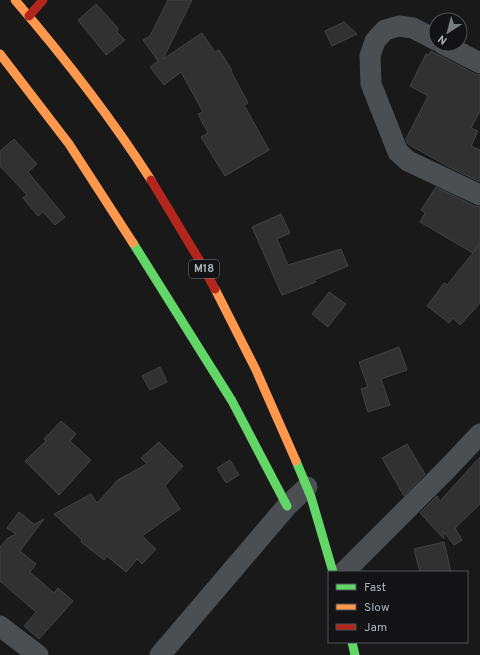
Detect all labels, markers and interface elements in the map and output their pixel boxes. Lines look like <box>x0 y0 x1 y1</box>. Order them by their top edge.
north arrow <box>428 12 468 52</box>
text: N <box>435 31 450 47</box>
road number: M18 <box>189 260 219 278</box>
legend <box>328 571 468 643</box>
text: Fast <box>364 580 386 596</box>
text: Slow <box>364 600 390 616</box>
text: Jam <box>364 620 387 636</box>

